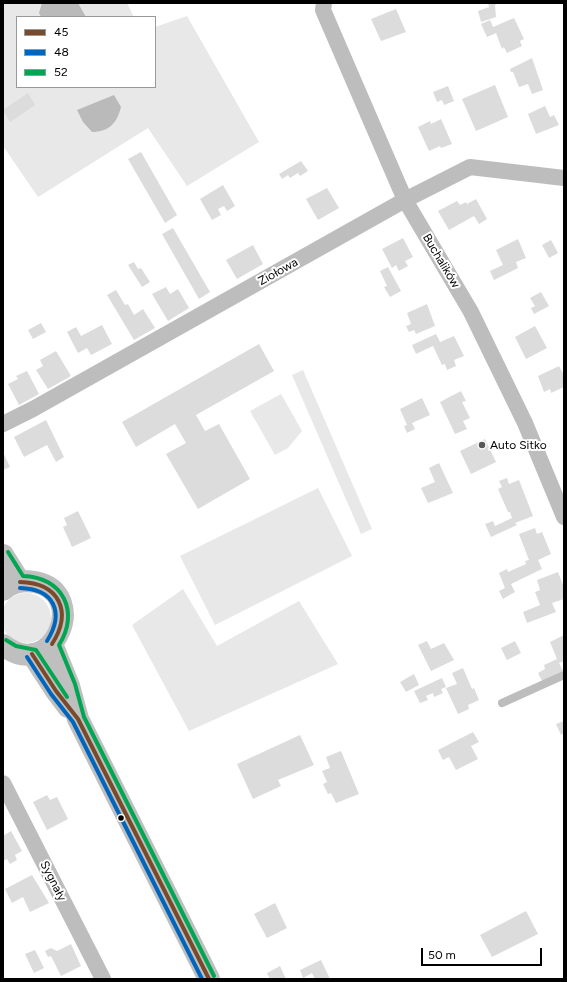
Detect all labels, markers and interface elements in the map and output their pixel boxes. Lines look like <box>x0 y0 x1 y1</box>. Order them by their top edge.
legend <box>16 16 156 88</box>
text: 45 <box>54 25 68 39</box>
text: 48 <box>54 45 69 59</box>
text: 52 <box>54 65 68 79</box>
street label: Buchalików <box>419 231 463 291</box>
street label: Ziołowa <box>256 255 300 289</box>
place label: Auto Sitko <box>490 438 547 452</box>
marker: Auto Sitko <box>477 440 487 450</box>
unlabelled marker <box>116 813 126 823</box>
street label: Sygnały <box>37 859 69 903</box>
scale bar <box>423 940 544 966</box>
text: 50 m <box>428 948 456 962</box>

